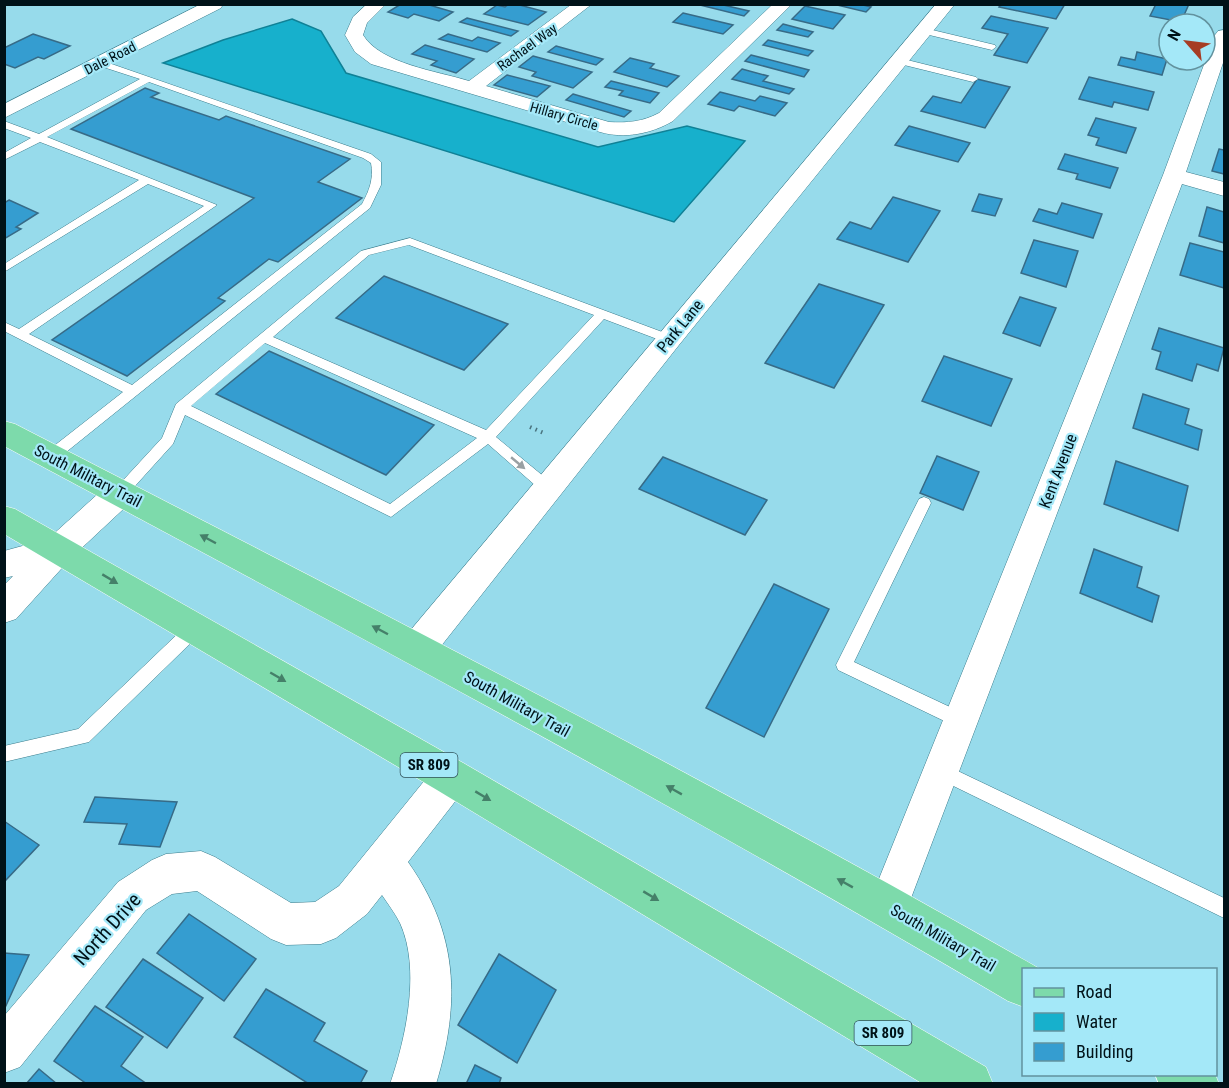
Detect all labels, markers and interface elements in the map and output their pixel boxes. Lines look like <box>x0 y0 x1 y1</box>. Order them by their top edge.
north arrow <box>1157 12 1217 72</box>
street label: Rachael Way <box>494 20 560 74</box>
text: N <box>1164 26 1185 44</box>
street label: Dale Road <box>82 38 138 78</box>
street label: Hillary Circle <box>528 99 600 133</box>
street label: Park Lane <box>653 296 707 356</box>
street label: Kent Avenue <box>1035 431 1081 511</box>
street label: South Military Trail <box>31 441 145 511</box>
one-way arrow <box>510 456 525 469</box>
one-way arrow <box>199 534 216 544</box>
one-way arrow <box>102 574 119 584</box>
one-way arrow <box>372 625 389 635</box>
street label: South Military Trail <box>461 667 573 741</box>
one-way arrow <box>270 672 286 683</box>
road number: SR 809 <box>400 753 458 777</box>
one-way arrow <box>666 784 682 795</box>
one-way arrow <box>475 791 491 802</box>
one-way arrow <box>836 878 853 888</box>
street label: North Drive <box>68 888 146 970</box>
one-way arrow <box>643 890 659 901</box>
street label: South Military Trail <box>887 900 999 976</box>
legend <box>1022 968 1217 1076</box>
text: Road <box>1076 981 1112 1002</box>
text: Water <box>1076 1011 1118 1032</box>
road number: SR 809 <box>854 1021 912 1045</box>
text: Building <box>1076 1041 1133 1062</box>

